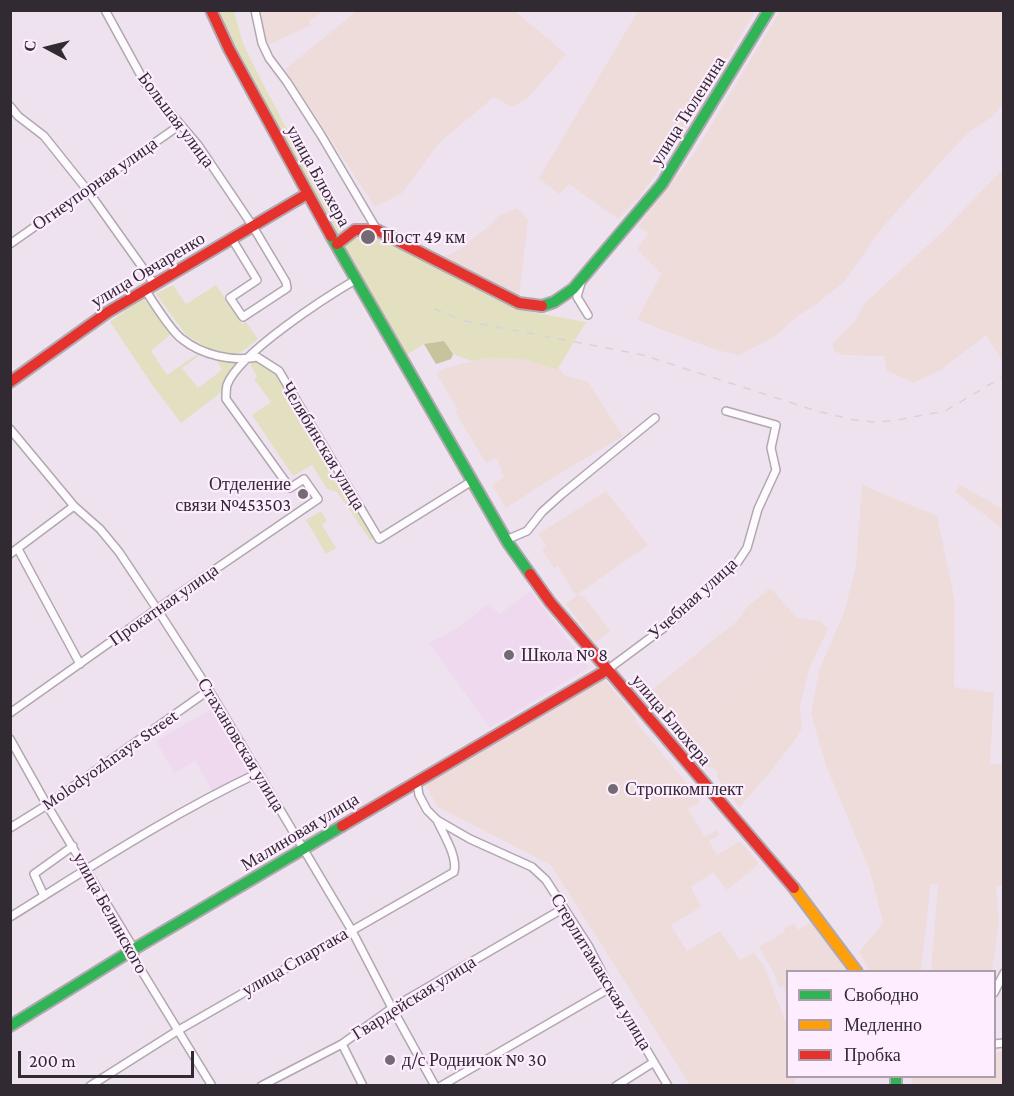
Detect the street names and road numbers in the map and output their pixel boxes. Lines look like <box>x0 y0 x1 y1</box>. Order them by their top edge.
street label: улица Тюленина <box>646 52 730 170</box>
street label: Большая улица <box>133 68 219 172</box>
street label: улица Блюхера <box>281 121 355 231</box>
street label: Огнеупорная улица <box>28 133 162 235</box>
street label: улица Овчаренко <box>87 227 209 313</box>
street label: Челябинская улица <box>276 378 370 514</box>
street label: Учебная улица <box>644 553 742 645</box>
street label: Прокатная улица <box>105 559 223 651</box>
street label: улица Блюхера <box>626 670 716 770</box>
street label: Стахановская улица <box>193 674 289 816</box>
street label: Molodyozhnaya Street <box>38 705 182 815</box>
street label: Малиновая улица <box>237 788 363 876</box>
street label: улица Белинского <box>68 849 152 977</box>
street label: Стерлитамакская улица <box>546 890 656 1054</box>
street label: улица Спартака <box>238 923 352 1001</box>
street label: Гвардейская улица <box>348 951 480 1045</box>

